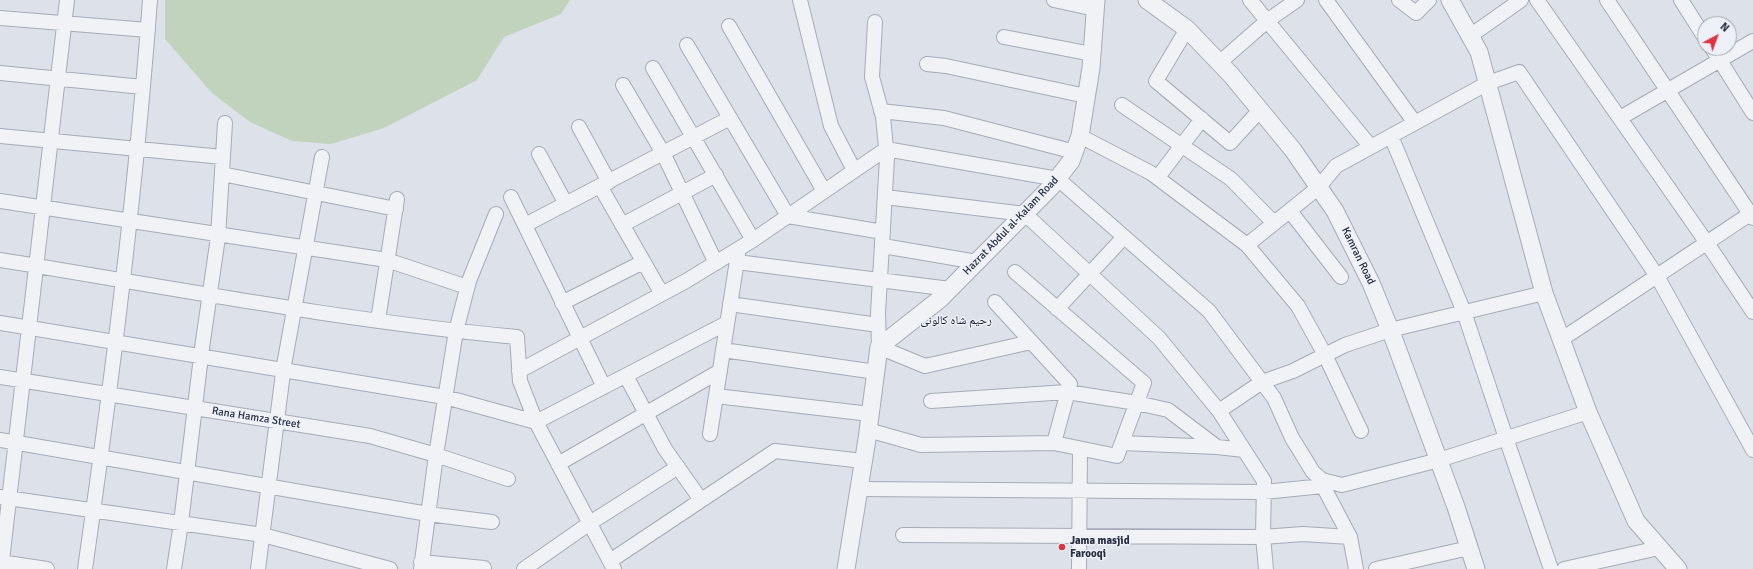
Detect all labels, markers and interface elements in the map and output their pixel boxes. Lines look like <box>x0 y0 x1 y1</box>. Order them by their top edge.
north arrow <box>1697 16 1737 56</box>
text: N <box>1717 20 1732 35</box>
street label: Hazrat Abdul al-Kalam Road <box>960 174 1062 278</box>
street label: Kamran Road <box>1338 225 1378 287</box>
district label: رحیم شاہ کالونی <box>920 314 992 328</box>
street label: Rana Hamza Street <box>211 404 301 432</box>
place label: Jama masjid Farooqi <box>1070 534 1130 560</box>
marker: Jama masjid Farooqi <box>1057 542 1067 552</box>

